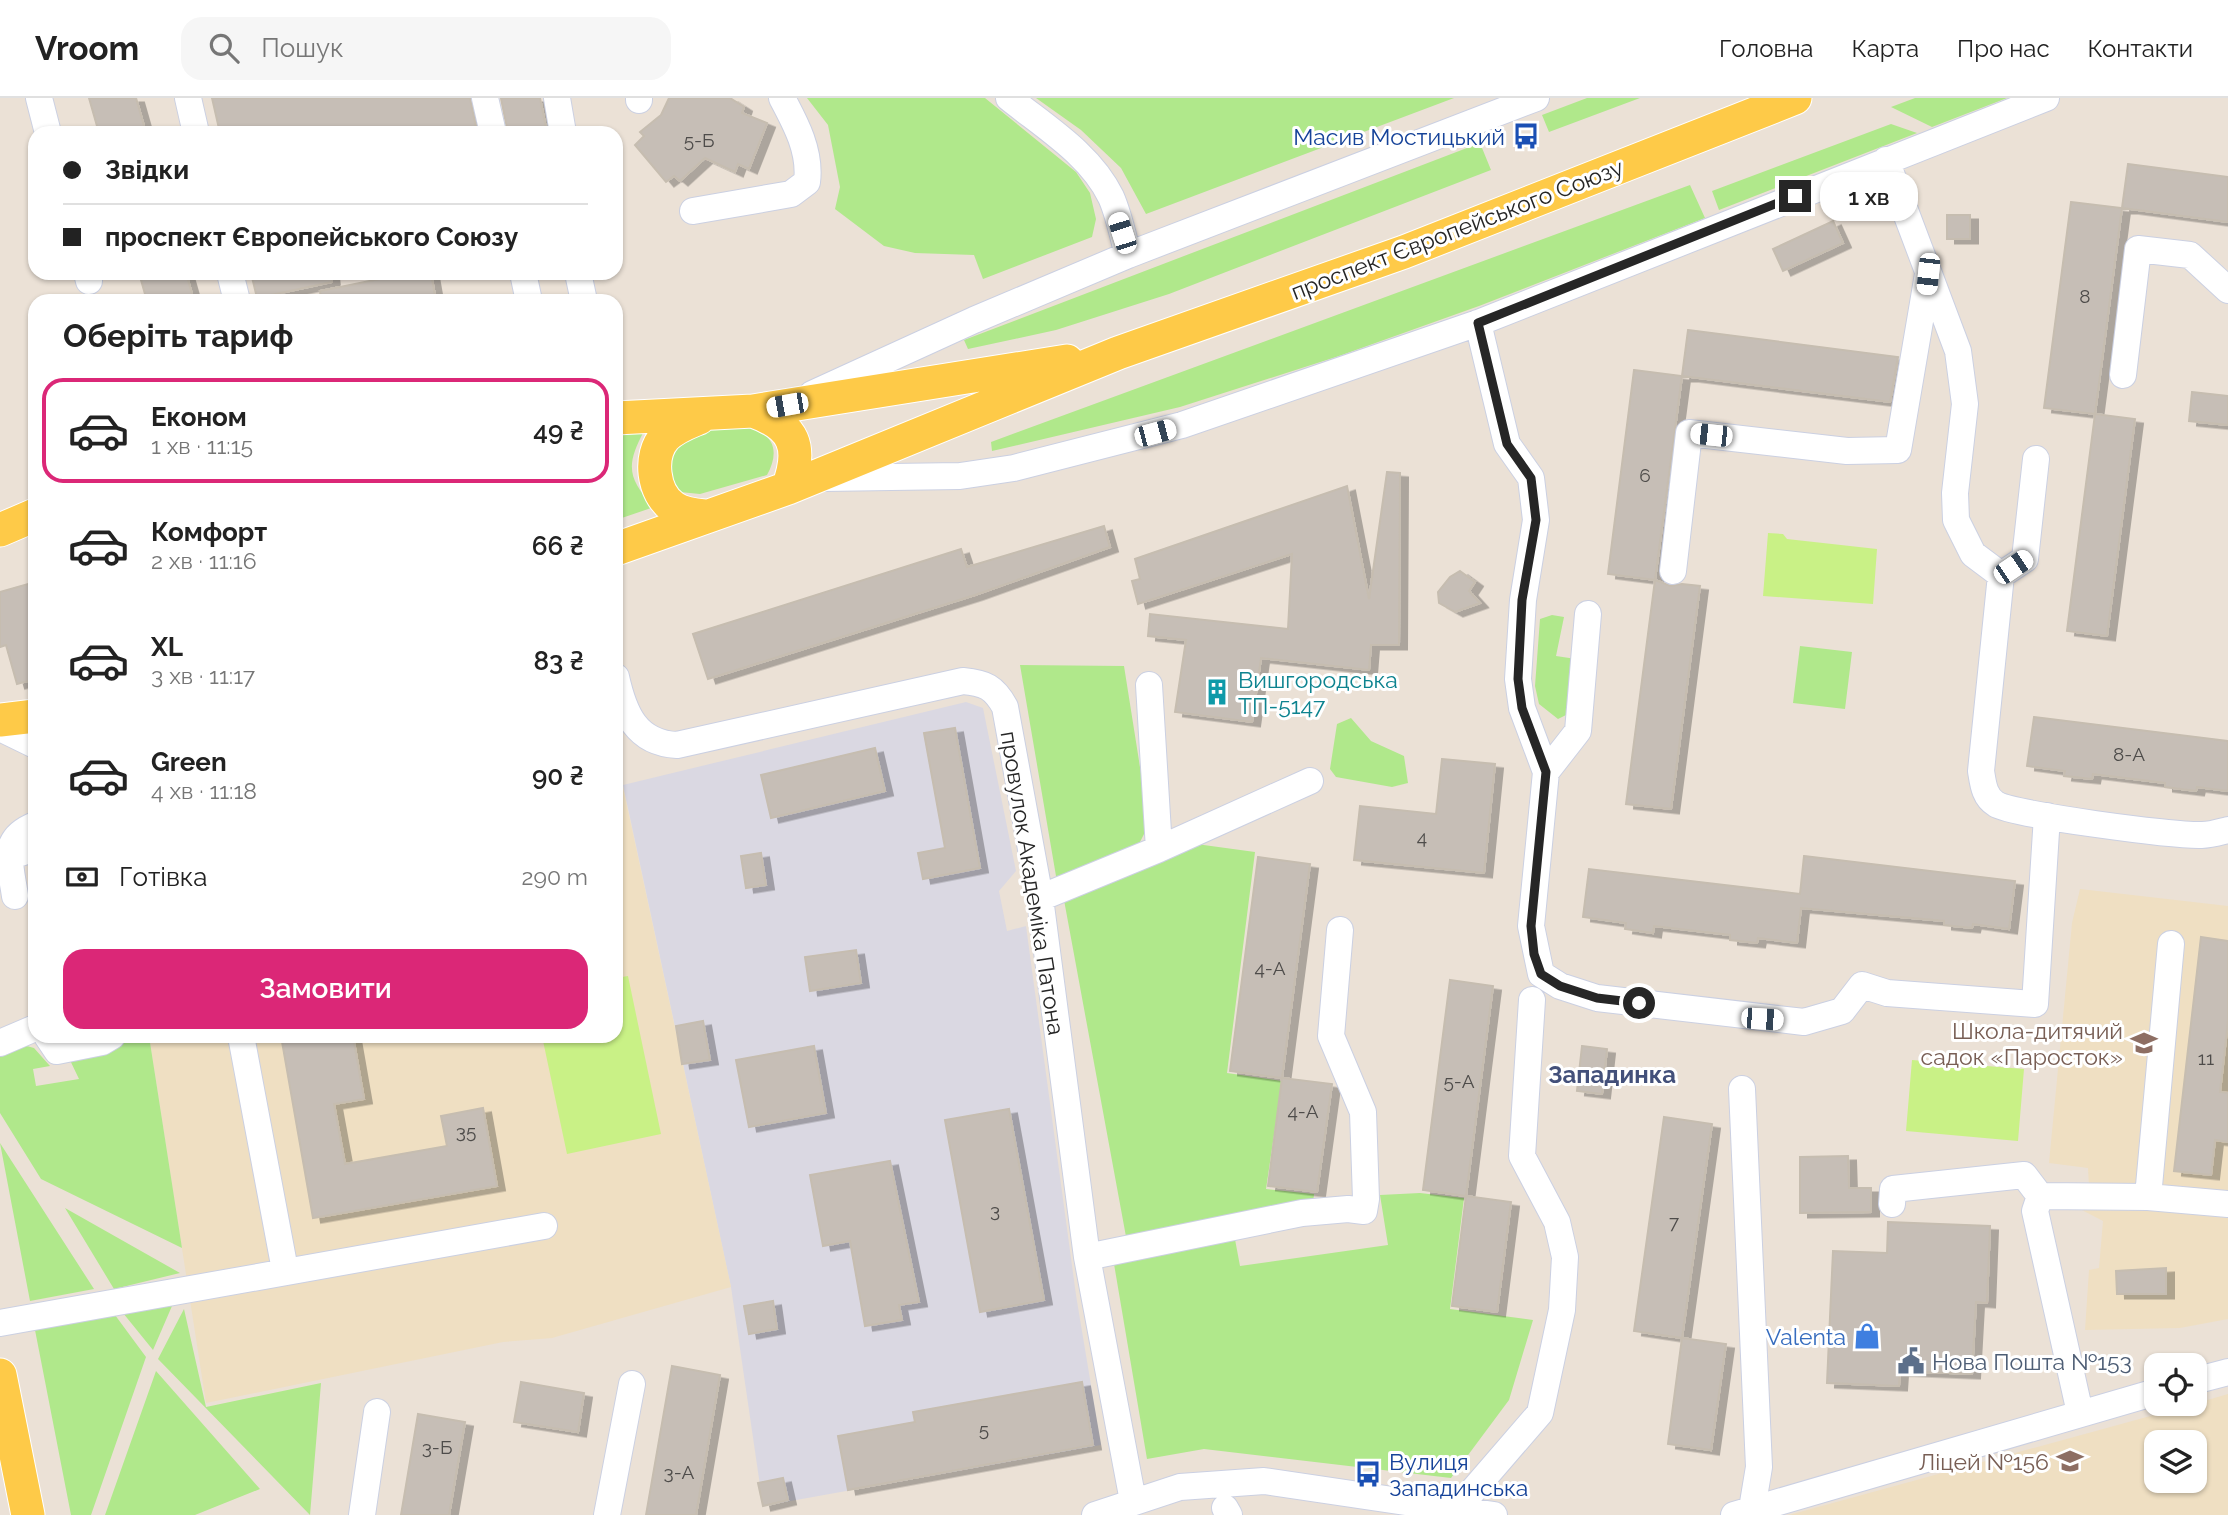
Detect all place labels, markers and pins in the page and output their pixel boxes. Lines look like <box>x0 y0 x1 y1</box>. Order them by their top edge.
bus stop icon: Масив Мостицький <box>1511 121 1541 151</box>
place label: Масив Мостицький <box>1293 123 1505 150</box>
place label: Вишгородська ТП-5147 <box>1238 666 1398 719</box>
building icon: Вишгородська ТП-5147 <box>1202 677 1232 707</box>
place label: Школа-дитячий садок «Паросток» <box>1921 1017 2123 1070</box>
school or university icon: Школа-дитячий садок «Паросток» <box>2129 1028 2159 1058</box>
shop icon: Valenta <box>1852 1321 1882 1351</box>
place label: Valenta <box>1766 1323 1846 1350</box>
public building icon: Нова Пошта №153 <box>1896 1346 1926 1376</box>
place label: Нова Пошта №153 <box>1932 1348 2132 1375</box>
school or university icon: Ліцей №156 <box>2055 1446 2085 1476</box>
place label: Вулиця Западинська <box>1389 1448 1528 1501</box>
place label: Ліцей №156 <box>1918 1448 2049 1475</box>
bus stop icon: Вулиця Западинська <box>1353 1459 1383 1489</box>

